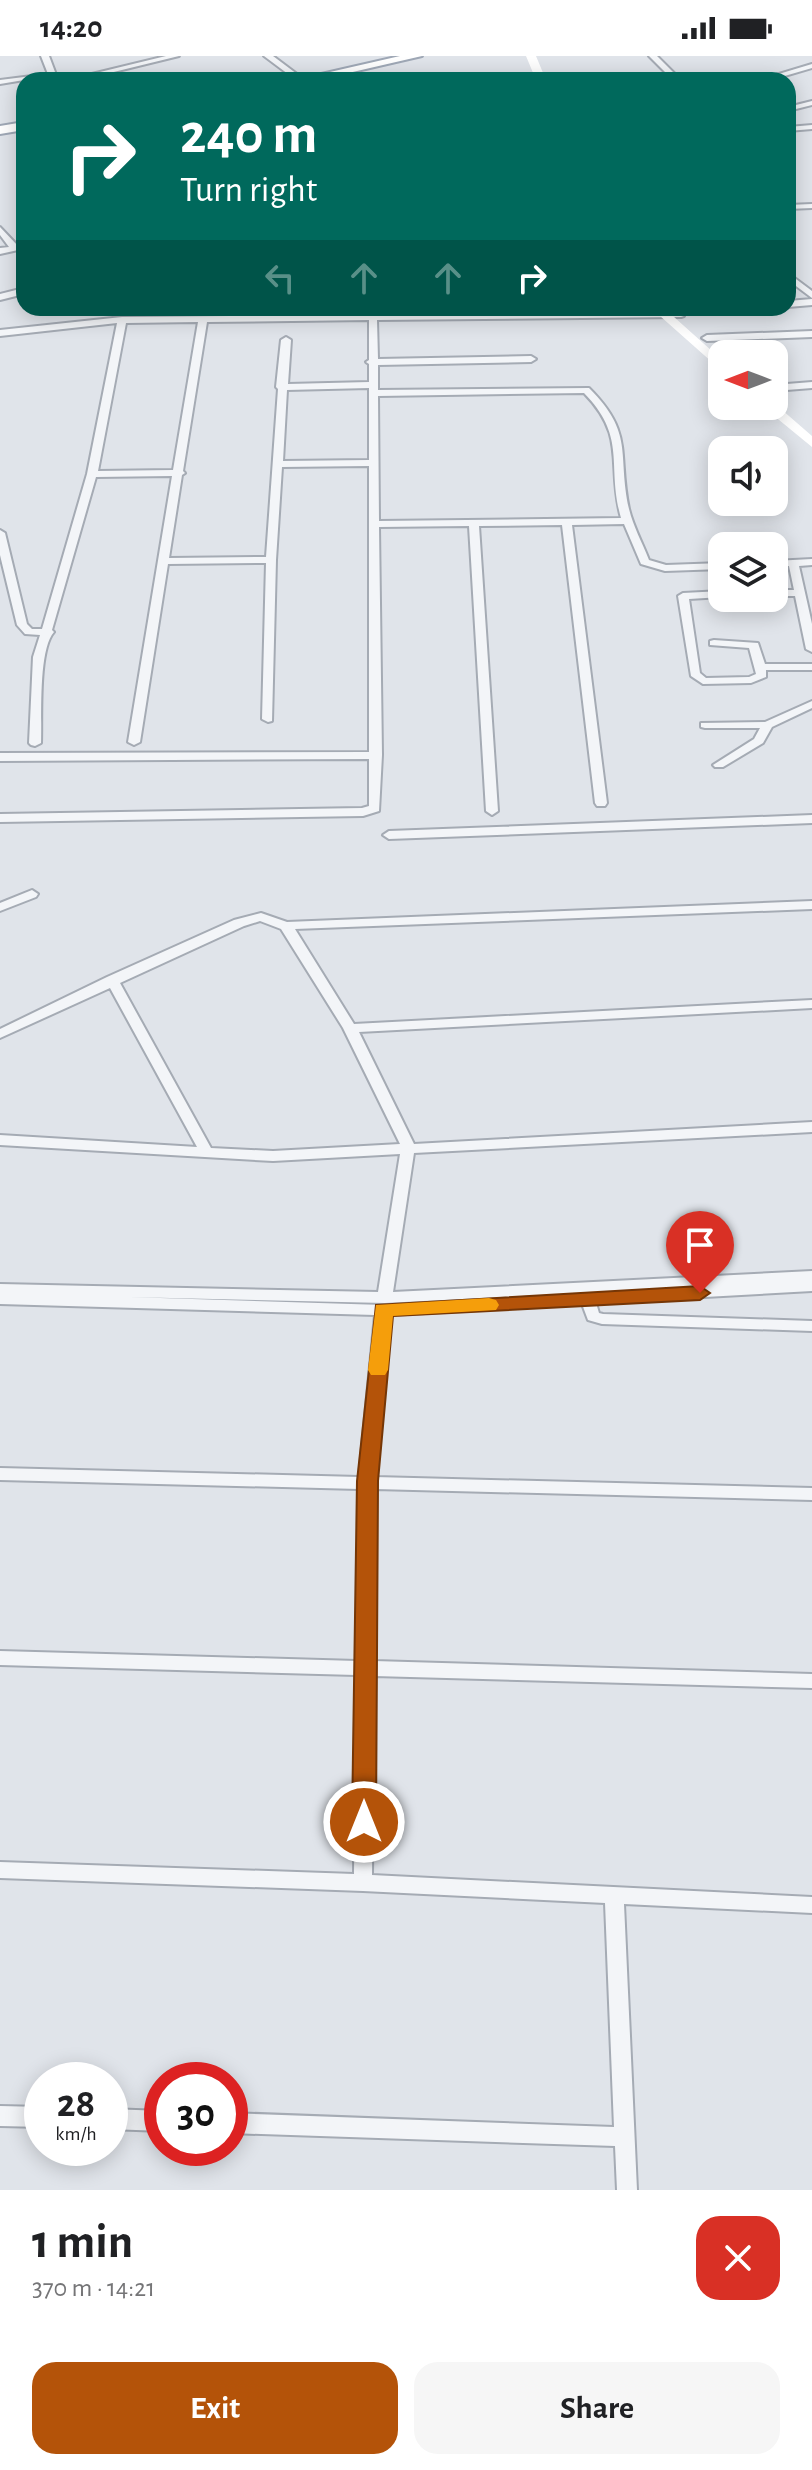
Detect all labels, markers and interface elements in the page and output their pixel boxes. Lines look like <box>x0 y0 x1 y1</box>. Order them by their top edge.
text: 14:20 <box>40 13 103 43</box>
icon: right <box>48 104 152 208</box>
text: 240 m <box>180 107 317 163</box>
text: Turn right <box>180 172 317 208</box>
icon: left <box>258 256 302 300</box>
icon: ahead <box>342 256 386 300</box>
icon: ahead <box>426 256 470 300</box>
icon: right <box>510 256 554 300</box>
north arrow <box>708 340 788 420</box>
map controls <box>708 340 788 612</box>
button: sound <box>708 436 788 516</box>
button: layers <box>708 532 788 612</box>
pin <box>666 1211 734 1293</box>
icon: arrive <box>678 1223 722 1267</box>
position arrow <box>322 1780 406 1864</box>
speed limit sign: 30 <box>144 2062 248 2166</box>
text: 28 <box>57 2084 95 2124</box>
text: km/h <box>55 2124 97 2144</box>
button: close <box>696 2216 780 2300</box>
text: 1 min <box>32 2219 133 2267</box>
text: 370 m · 14:21 <box>32 2275 155 2301</box>
button: Exit <box>32 2362 398 2454</box>
button: Share <box>414 2362 780 2454</box>

